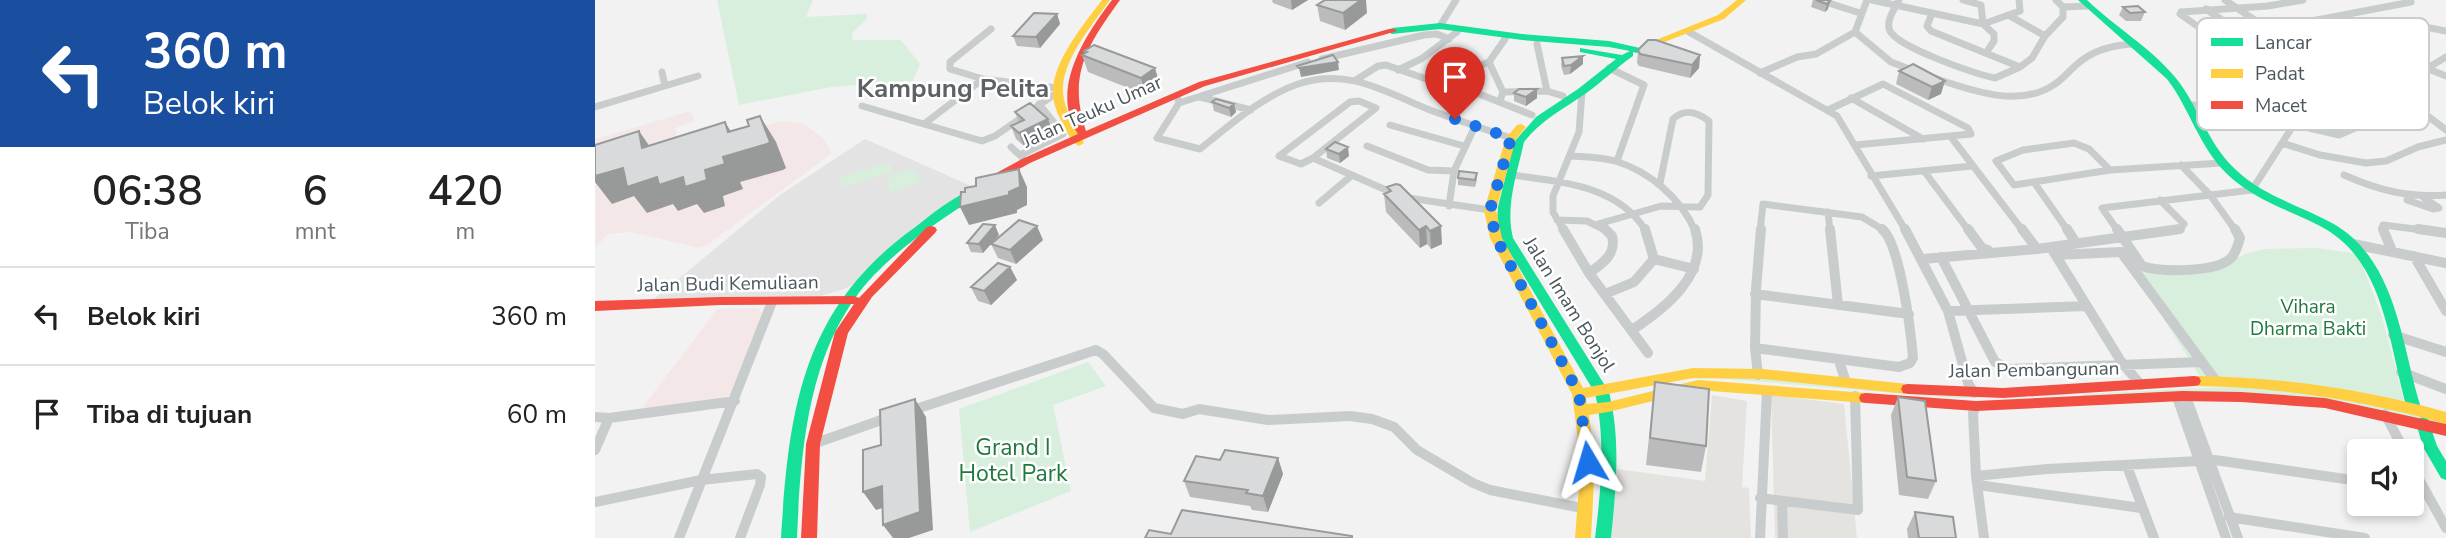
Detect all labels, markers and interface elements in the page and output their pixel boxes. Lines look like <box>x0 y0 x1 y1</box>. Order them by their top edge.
text: 360 m <box>143 18 287 85</box>
legend <box>2197 18 2429 130</box>
icon: left <box>28 28 119 119</box>
text: Lancar <box>2255 30 2312 56</box>
pin <box>1425 47 1485 119</box>
icon: arrive <box>1436 58 1474 96</box>
text: Padat <box>2255 61 2305 87</box>
street label: Jalan Teuku Umar <box>1018 69 1167 155</box>
district label: Kampung Pelita <box>857 71 1049 106</box>
text: Belok kiri <box>143 82 275 125</box>
text: Macet <box>2255 93 2307 119</box>
text: 06:38 <box>92 163 203 220</box>
text: 6 <box>302 163 328 220</box>
text: 420 <box>427 163 503 220</box>
text: Tiba <box>125 216 170 247</box>
text: mnt <box>295 216 335 247</box>
text: m <box>455 216 475 247</box>
street label: Jalan Imam Bonjol <box>1517 231 1621 377</box>
street label: Jalan Budi Kemuliaan <box>636 269 819 299</box>
park label: Vihara Dharma Bakti <box>2250 294 2366 342</box>
icon: left <box>28 297 66 335</box>
text: Belok kiri <box>87 299 200 334</box>
text: 360 m <box>491 299 567 334</box>
street label: Jalan Pembangunan <box>1947 356 2120 385</box>
icon: arrive <box>28 395 66 433</box>
text: Tiba di tujuan <box>87 397 252 432</box>
text: 60 m <box>507 397 567 432</box>
position arrow <box>1551 425 1625 499</box>
park label: Grand I Hotel Park <box>959 432 1068 489</box>
map controls <box>2347 439 2424 516</box>
button: sound <box>2347 439 2424 516</box>

